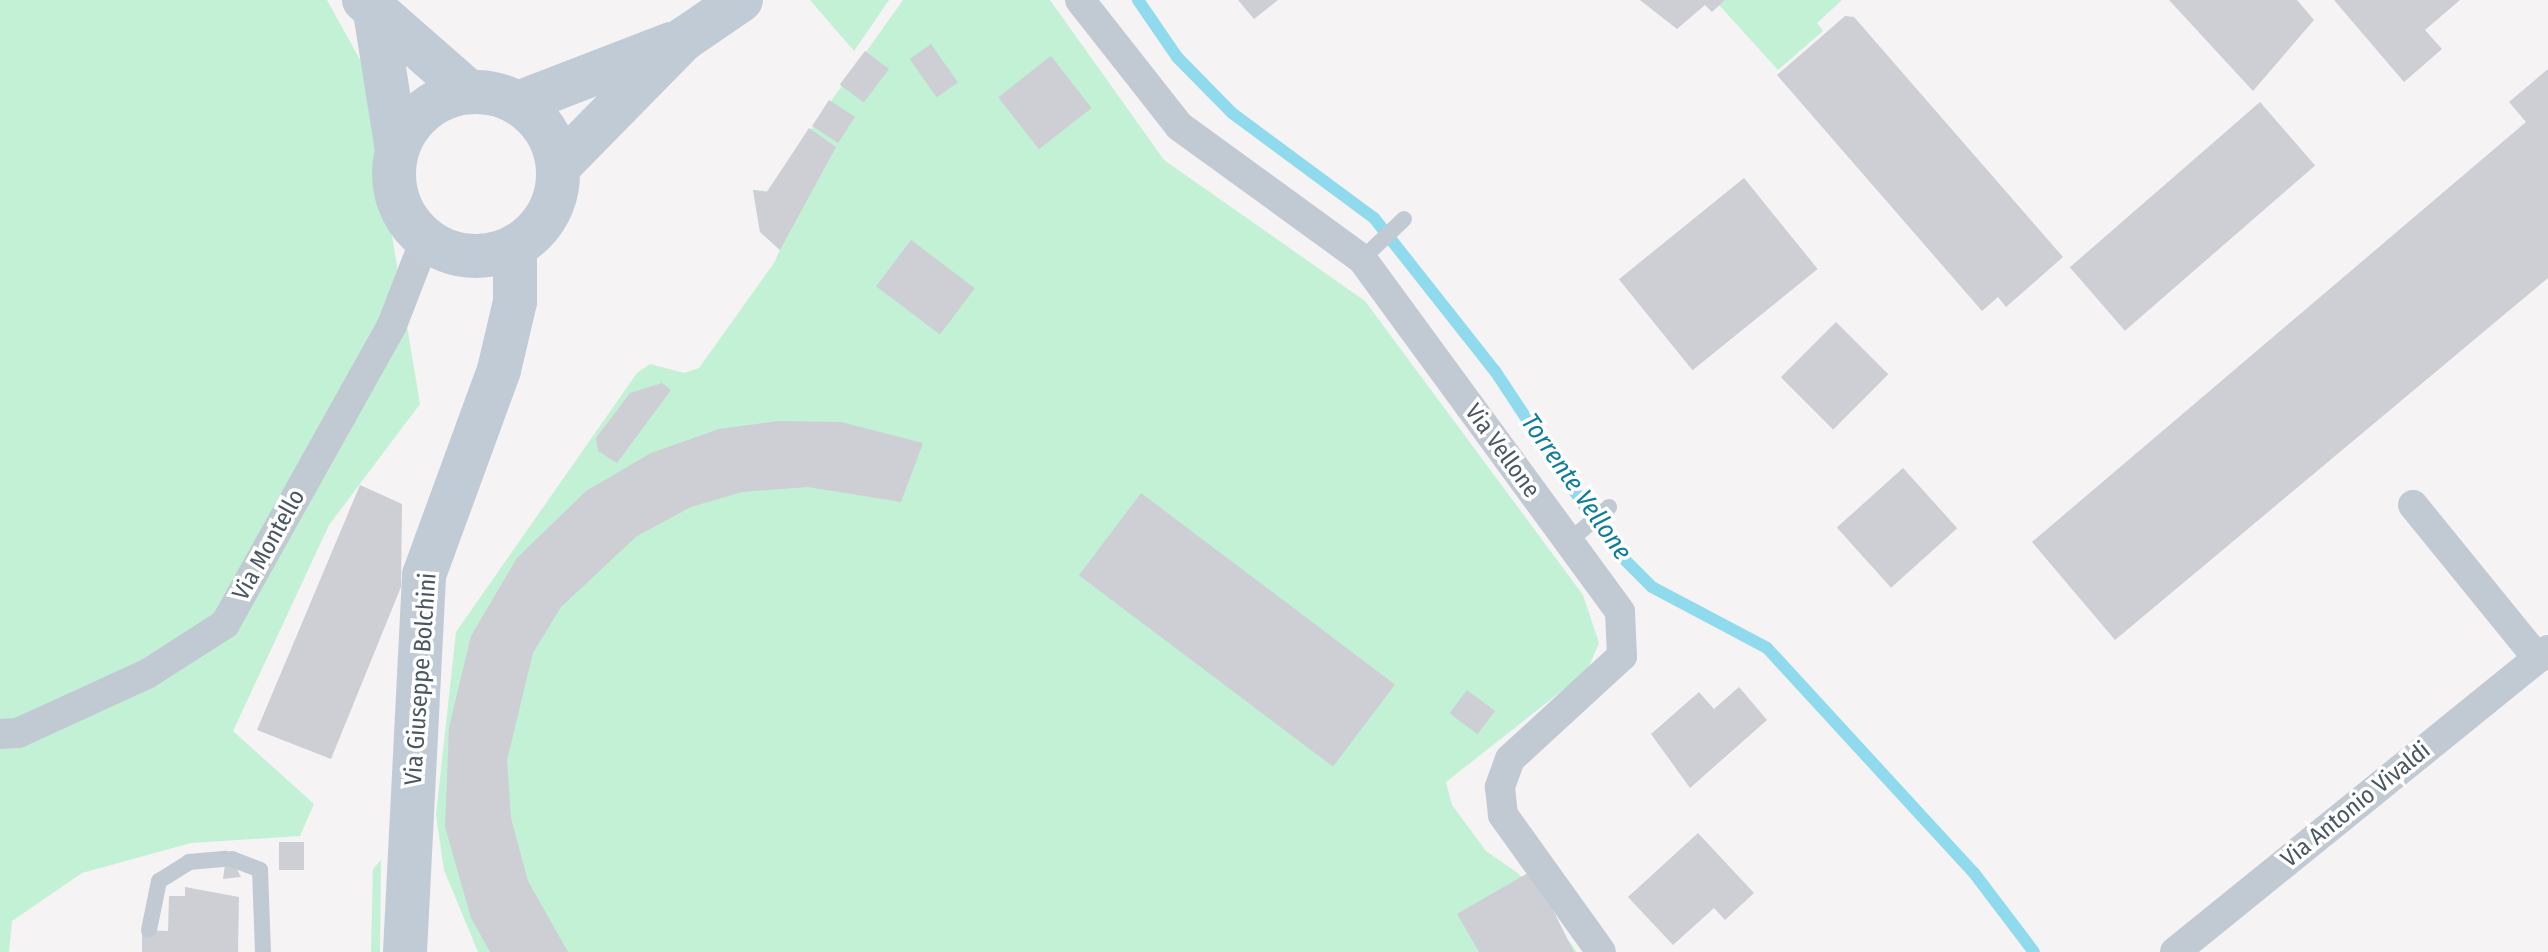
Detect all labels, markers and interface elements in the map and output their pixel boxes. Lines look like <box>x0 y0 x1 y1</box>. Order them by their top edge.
street label: Via Vellone <box>1458 399 1546 503</box>
water label: Torrente Vellone <box>1514 408 1638 566</box>
street label: Via Montello <box>227 484 311 606</box>
street label: Via Giuseppe Bolchini <box>399 572 443 786</box>
street label: Via Antonio Vivaldi <box>2276 736 2436 874</box>

